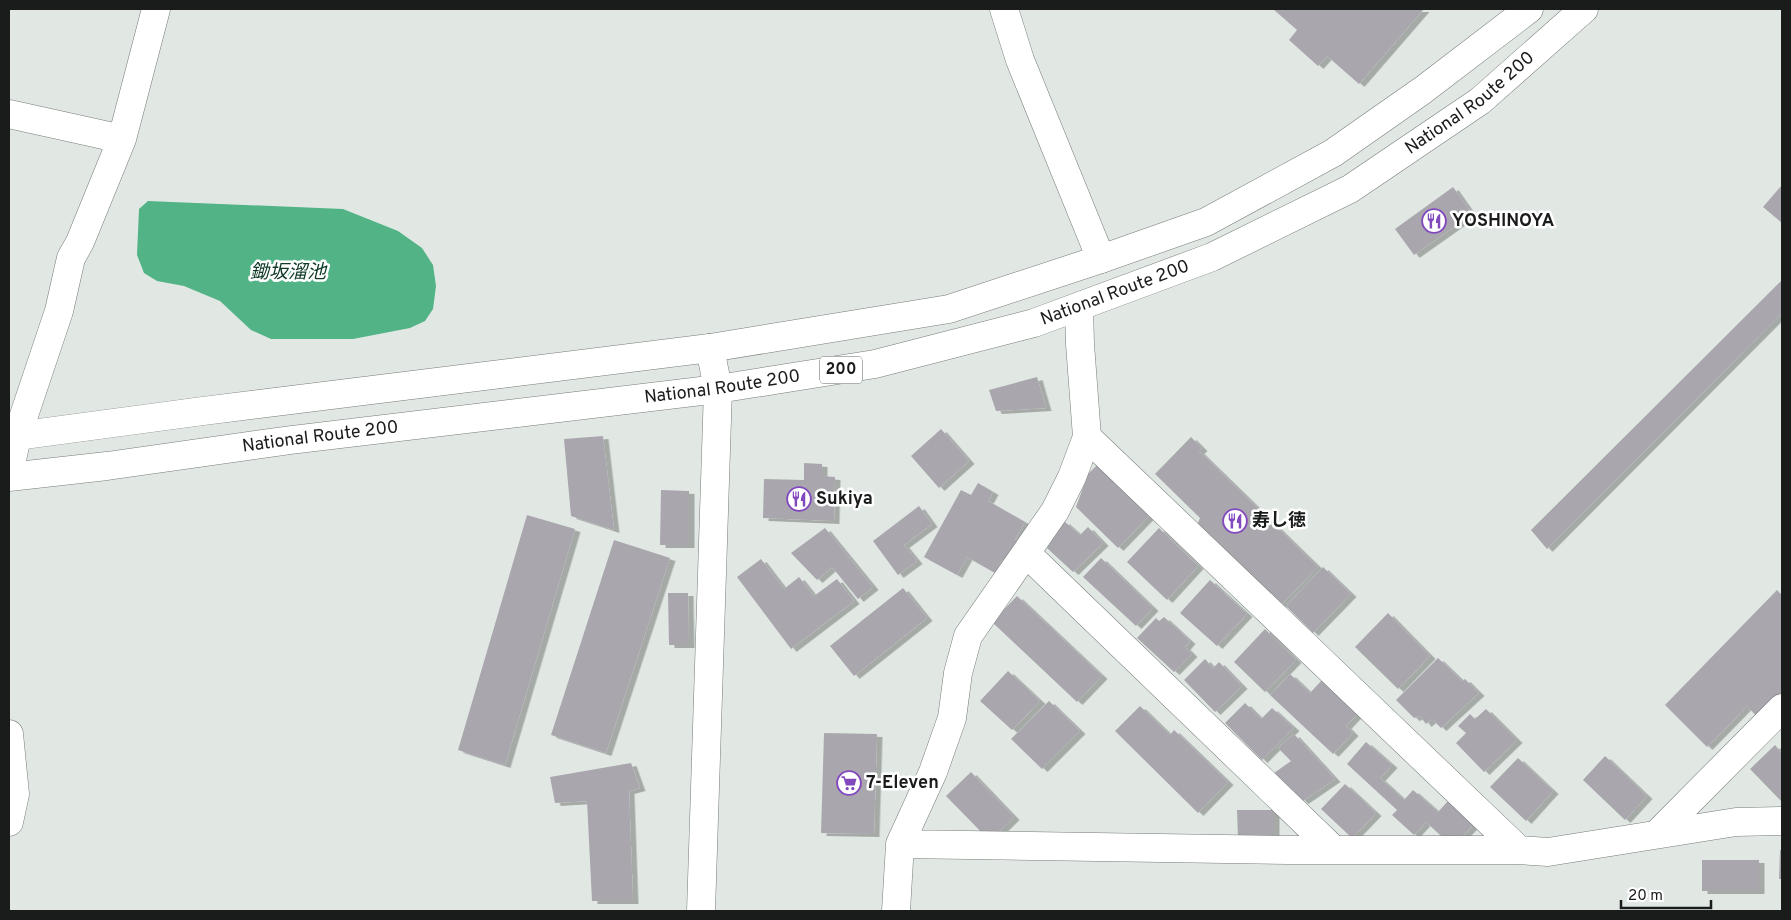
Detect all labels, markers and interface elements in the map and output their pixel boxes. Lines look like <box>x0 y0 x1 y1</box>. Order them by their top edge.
street label: National Route 200 <box>1401 46 1540 160</box>
restaurant icon: YOSHINOYA <box>1421 208 1447 234</box>
place label: YOSHINOYA <box>1452 210 1555 233</box>
street label: National Route 200 <box>1037 255 1193 331</box>
water label: 鋤坂溜池 <box>250 261 328 285</box>
road number: 200 <box>820 356 862 384</box>
street label: National Route 200 <box>643 365 802 409</box>
street label: National Route 200 <box>241 416 400 458</box>
restaurant icon: Sukiya <box>786 486 812 512</box>
place label: Sukiya <box>816 488 873 511</box>
restaurant icon: 寿し徳 <box>1222 508 1248 534</box>
place label: 寿し徳 <box>1252 510 1306 533</box>
supermarket icon: 7-Eleven <box>836 770 862 796</box>
place label: 7-Eleven <box>866 772 939 795</box>
scale bar <box>1621 878 1711 910</box>
text: 20 m <box>1628 887 1663 906</box>

